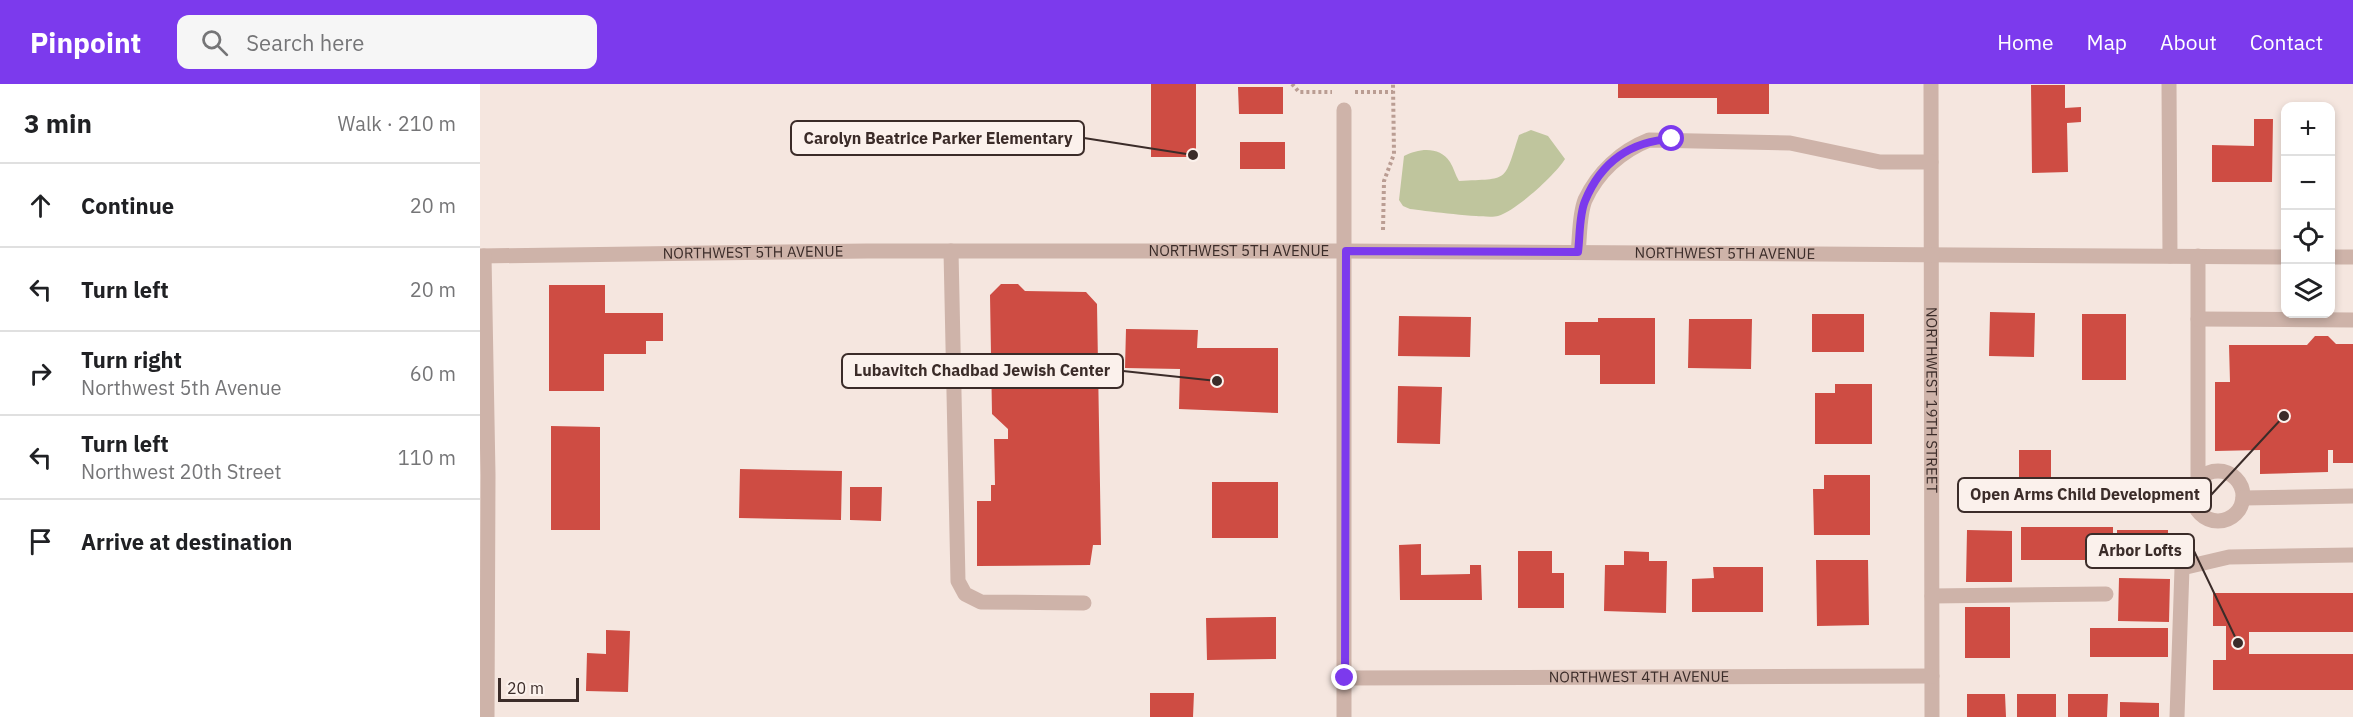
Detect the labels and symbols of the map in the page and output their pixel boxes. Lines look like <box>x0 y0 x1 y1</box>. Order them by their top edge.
callout: Carolyn Beatrice Parker Elementary <box>791 121 1084 155</box>
route start <box>1658 125 1684 151</box>
text: Carolyn Beatrice Parker Elementary <box>804 128 1073 148</box>
street label: NORTHWEST 5TH AVENUE <box>663 241 843 263</box>
street label: NORTHWEST 5TH AVENUE <box>1149 241 1329 260</box>
street label: NORTHWEST 5TH AVENUE <box>1635 243 1815 263</box>
street label: NORTHWEST 19TH STREET <box>1922 307 1942 493</box>
callout: Lubavitch Chadbad Jewish Center <box>842 354 1123 388</box>
text: Lubavitch Chadbad Jewish Center <box>854 360 1111 380</box>
callout: Open Arms Child Development <box>1958 478 2211 512</box>
text: Open Arms Child Development <box>1970 484 2200 504</box>
callout: Arbor Lofts <box>2086 534 2194 568</box>
text: Arbor Lofts <box>2098 540 2182 560</box>
route end <box>1331 664 1357 690</box>
street label: NORTHWEST 4TH AVENUE <box>1549 667 1729 686</box>
scale bar <box>498 675 579 702</box>

